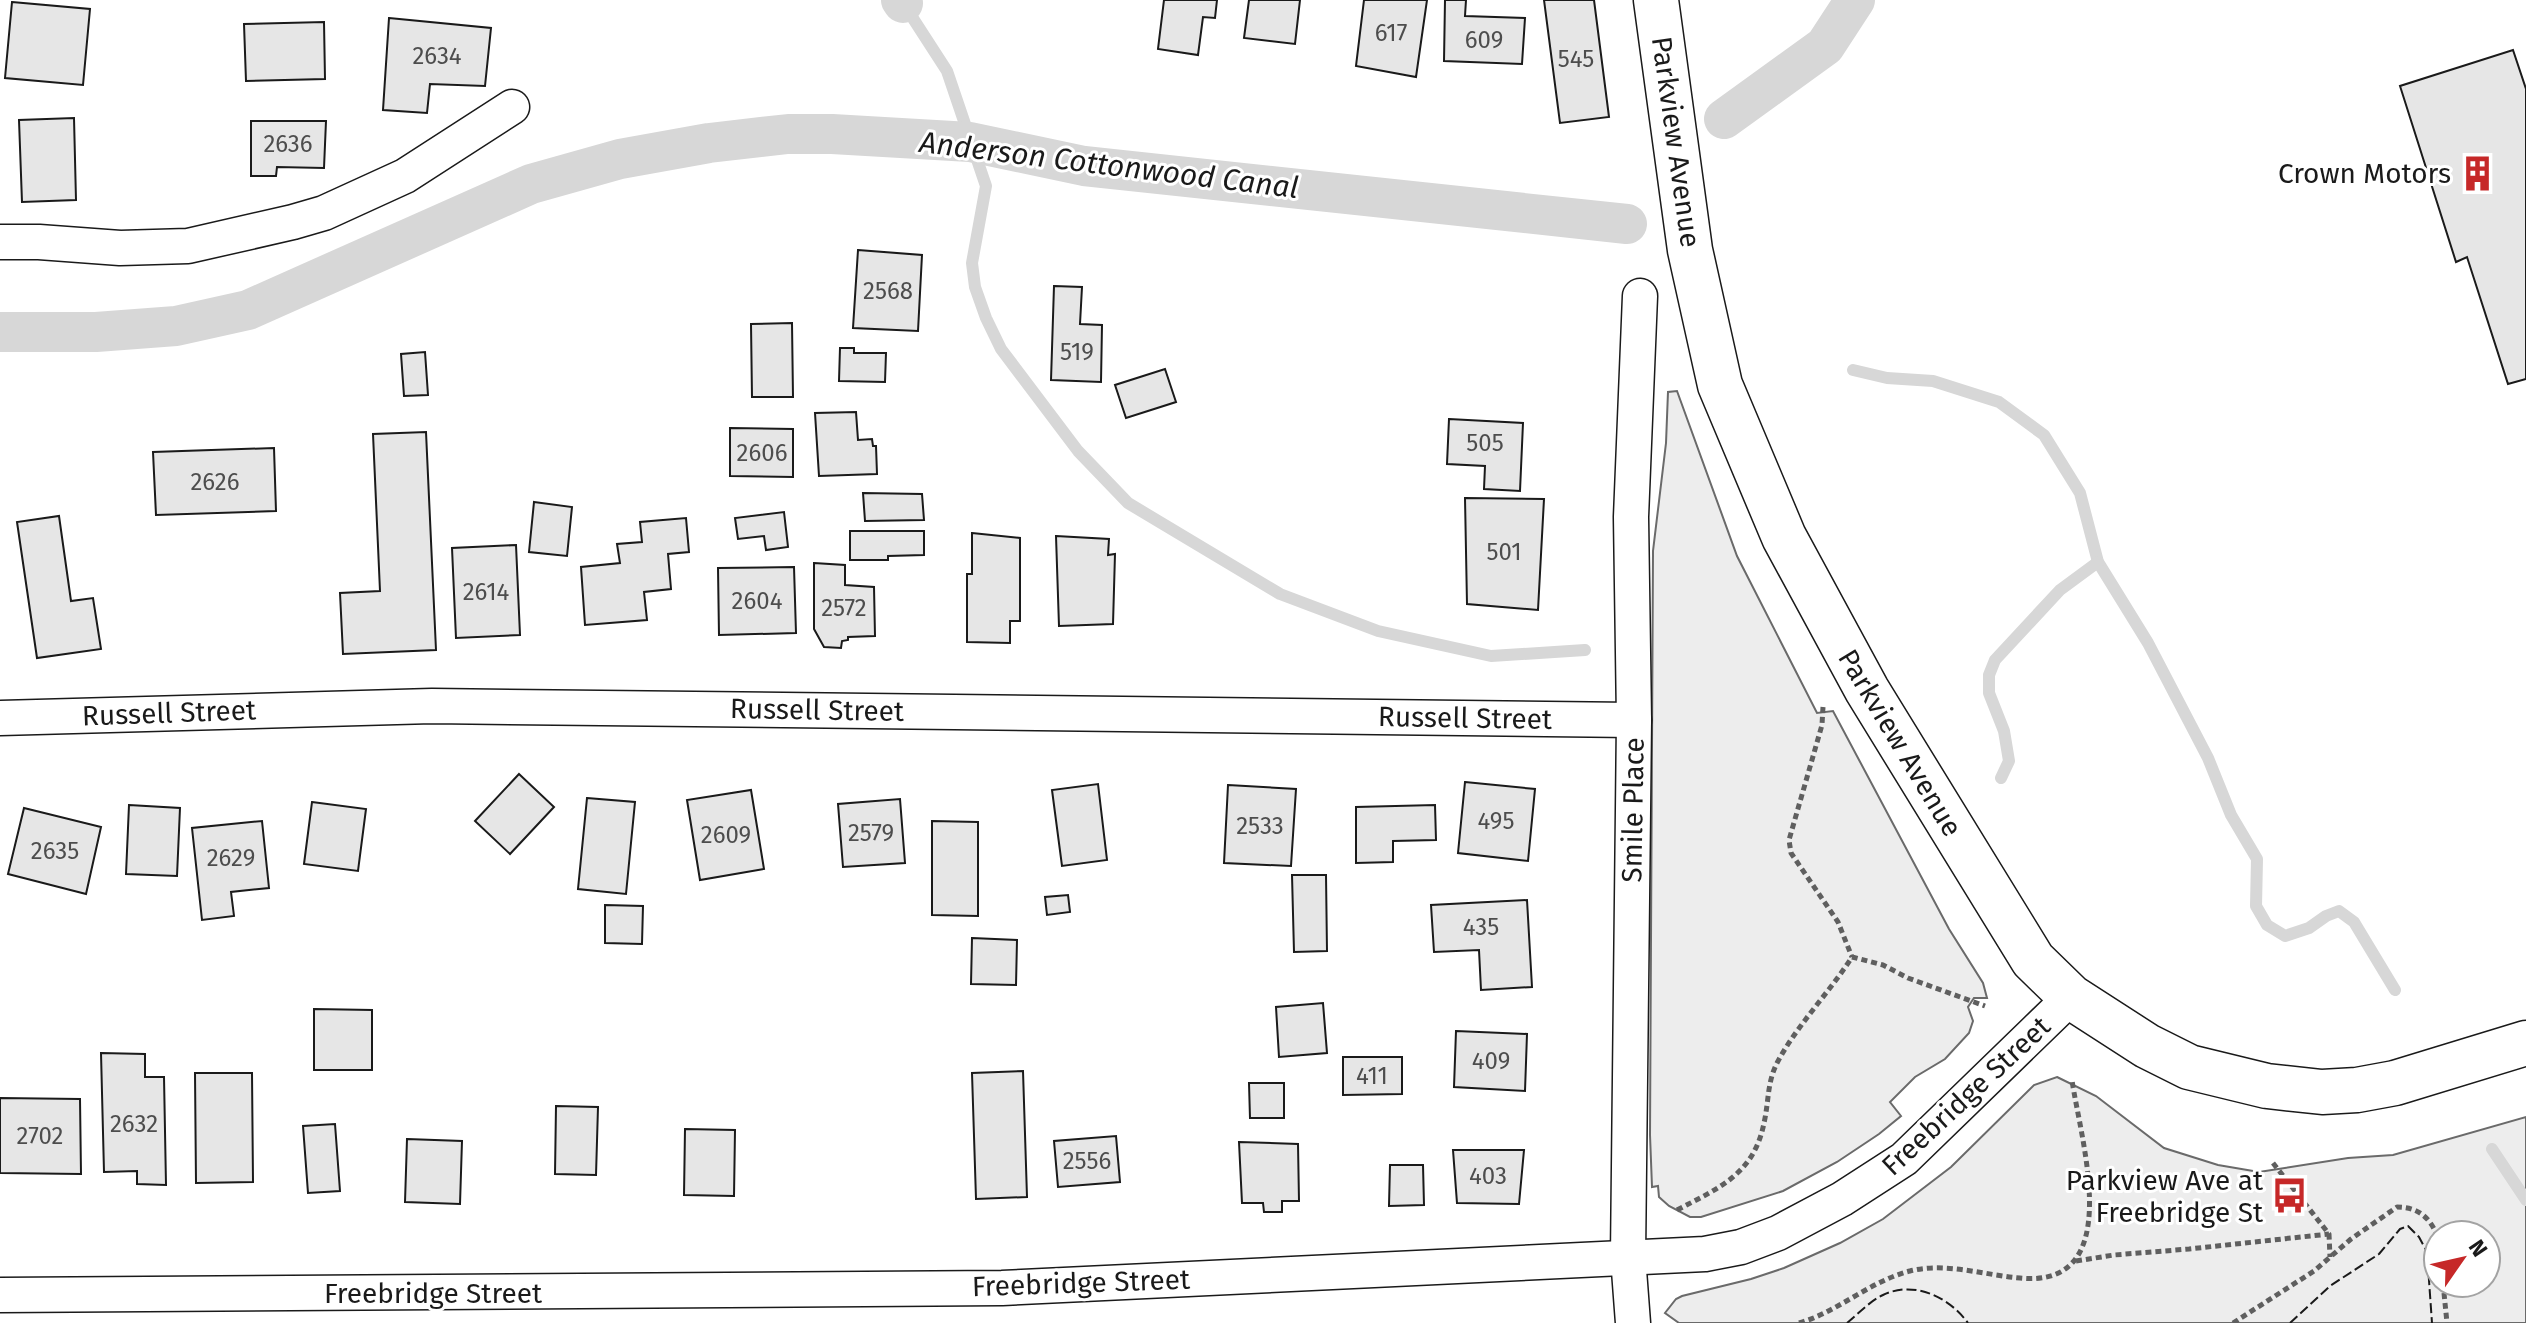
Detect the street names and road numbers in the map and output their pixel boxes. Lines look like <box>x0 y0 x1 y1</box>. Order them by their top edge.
street label: Parkview Avenue <box>1645 35 1707 249</box>
street label: Parkview Avenue <box>1831 643 1969 843</box>
street label: Russell Street <box>730 692 905 728</box>
street label: Russell Street <box>81 693 257 733</box>
street label: Russell Street <box>1378 700 1553 736</box>
street label: Smile Place <box>1615 737 1651 883</box>
street label: Freebridge Street <box>1875 1009 2058 1182</box>
street label: Freebridge Street <box>971 1263 1191 1303</box>
street label: Freebridge Street <box>324 1277 543 1310</box>

